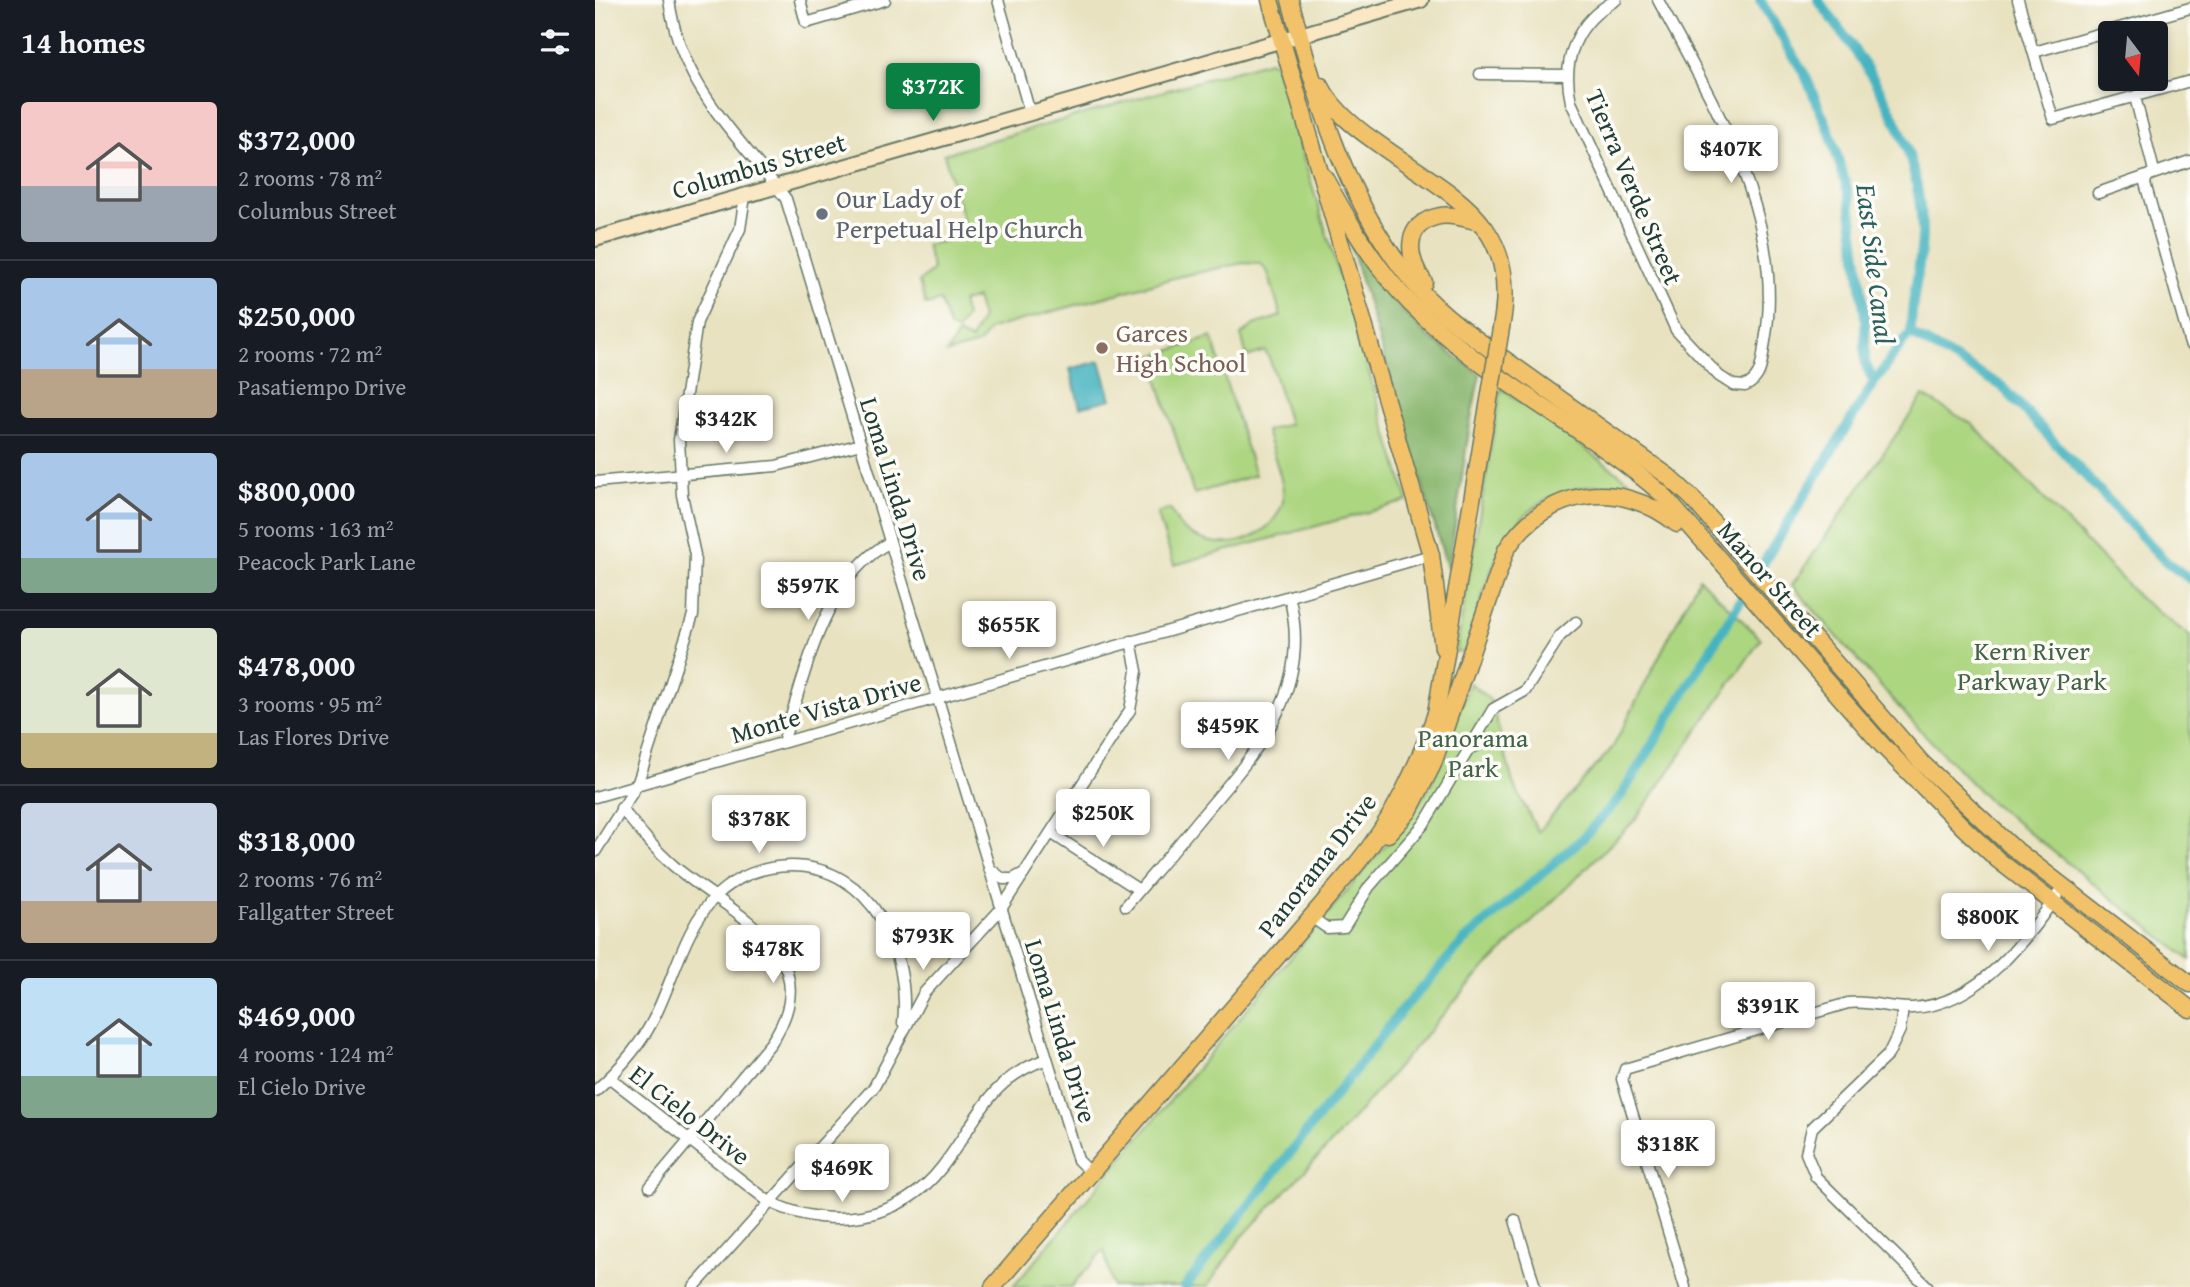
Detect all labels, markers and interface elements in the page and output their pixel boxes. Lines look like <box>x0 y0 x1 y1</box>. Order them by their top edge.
text: 14 homes <box>21 20 146 64</box>
north arrow <box>2098 21 2168 91</box>
map controls <box>2098 21 2168 91</box>
icon: filters <box>536 23 574 61</box>
pin: $372K <box>884 64 982 123</box>
text: $372K <box>902 69 964 102</box>
street label: Tierra Verde Street <box>1576 83 1693 291</box>
text: $372,000 <box>238 117 355 161</box>
street label: Columbus Street <box>667 122 850 209</box>
pin: $407K <box>1682 125 1780 185</box>
icon: home <box>77 130 161 214</box>
text: $407K <box>1700 131 1762 164</box>
text: 2 rooms · 78 m² <box>238 161 382 194</box>
place label: Our Lady of Perpetual Help Church <box>836 179 1083 248</box>
water label: East Side Canal <box>1846 180 1907 347</box>
text: Columbus Street <box>238 194 397 227</box>
marker: Our Lady of Perpetual Help Church <box>814 206 830 222</box>
text: $250,000 <box>238 293 355 337</box>
icon: home <box>77 306 161 390</box>
place label: Garces High School <box>1116 313 1246 382</box>
text: 2 rooms · 72 m² <box>238 337 382 370</box>
marker: Garces High School <box>1094 340 1110 356</box>
text: Pasatiempo Drive <box>238 370 406 403</box>
street label: Loma Linda Drive <box>850 392 943 585</box>
pin: $342K <box>677 396 775 455</box>
text: $342K <box>695 401 757 434</box>
text: $800,000 <box>238 468 355 512</box>
icon: home <box>77 481 161 565</box>
text: 5 rooms · 163 m² <box>238 512 393 545</box>
street label: Manor Street <box>1709 512 1832 646</box>
text: Peacock Park Lane <box>238 545 416 578</box>
pin: $597K <box>759 562 857 622</box>
text: $597K <box>777 568 839 601</box>
pin: $655K <box>960 602 1058 661</box>
text: $655K <box>978 607 1040 640</box>
park label: Kern River Parkway Park <box>1957 631 2107 700</box>
text: $478,000 <box>238 643 355 687</box>
icon: home <box>77 656 161 740</box>
street label: Monte Vista Drive <box>726 662 926 753</box>
text: 3 rooms · 95 m² <box>238 687 382 720</box>
pin: $459K <box>1179 702 1277 762</box>
text: $459K <box>1197 708 1259 741</box>
park label: Panorama Park <box>1418 718 1529 787</box>
text: Las Flores Drive <box>238 720 389 753</box>
street label: Panorama Drive <box>1248 784 1386 945</box>
pin: $250K <box>1054 790 1152 849</box>
text: $250K <box>1072 795 1134 828</box>
pin: $378K <box>710 796 808 855</box>
text: $378K <box>728 801 790 834</box>
text: $318,000 <box>238 818 355 862</box>
icon: home <box>77 831 161 915</box>
text: 2 rooms · 76 m² <box>238 862 382 895</box>
pin: $800K <box>1939 894 2037 953</box>
text: Fallgatter Street <box>238 895 394 928</box>
text: $800K <box>1957 899 2019 932</box>
pin: $793K <box>874 912 972 972</box>
text: $793K <box>892 918 954 951</box>
pin: $478K <box>724 926 822 985</box>
text: $478K <box>742 931 804 964</box>
street label: Loma Linda Drive <box>1015 934 1108 1127</box>
pin: $391K <box>1719 982 1817 1042</box>
text: $391K <box>1737 988 1799 1021</box>
text: $469,000 <box>238 993 355 1037</box>
icon: home <box>77 1006 161 1090</box>
text: 4 rooms · 124 m² <box>238 1037 393 1070</box>
street label: El Cielo Drive <box>621 1055 759 1174</box>
text: El Cielo Drive <box>238 1070 366 1103</box>
pin: $318K <box>1619 1120 1717 1180</box>
text: $318K <box>1637 1126 1699 1159</box>
pin: $469K <box>793 1144 891 1204</box>
text: $469K <box>811 1150 873 1183</box>

